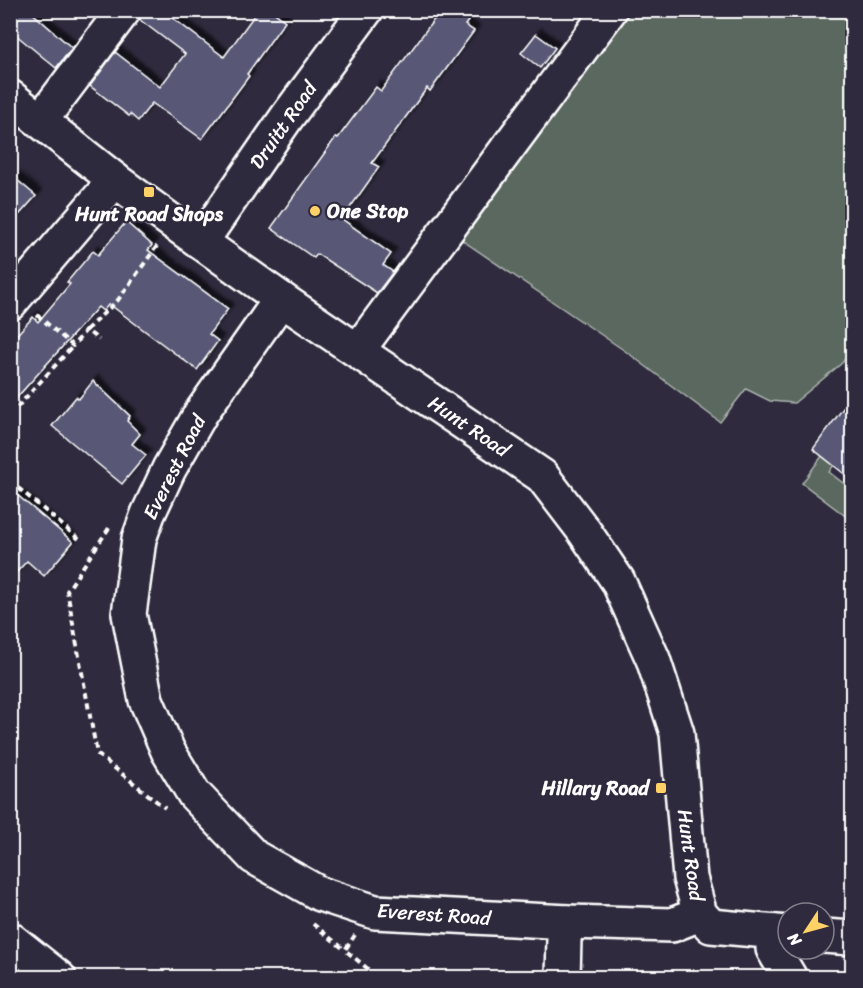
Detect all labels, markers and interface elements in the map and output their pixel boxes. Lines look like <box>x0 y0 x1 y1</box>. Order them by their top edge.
street label: Druitt Road <box>240 73 327 177</box>
marker: Hunt Road Shops <box>142 185 156 199</box>
place label: One Stop <box>327 194 409 229</box>
place label: Hunt Road Shops <box>74 197 224 232</box>
marker: One Stop <box>308 204 322 218</box>
street label: Hunt Road <box>421 386 518 468</box>
street label: Everest Road <box>133 407 217 526</box>
place label: Hillary Road <box>540 771 650 806</box>
marker: Hillary Road <box>654 781 668 795</box>
street label: Hunt Road <box>667 807 714 905</box>
street label: Everest Road <box>376 893 493 936</box>
north arrow <box>776 901 836 961</box>
text: N <box>779 926 810 953</box>

